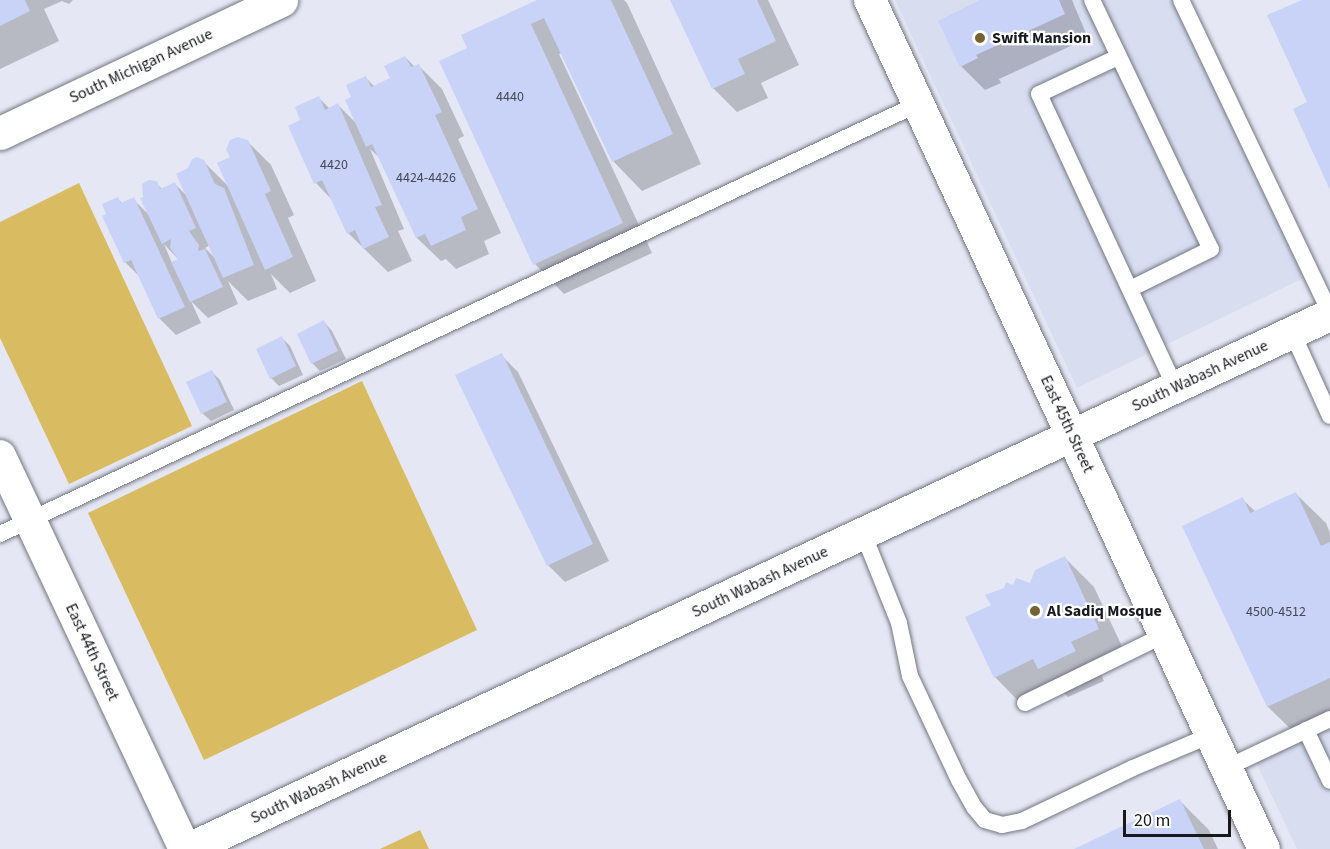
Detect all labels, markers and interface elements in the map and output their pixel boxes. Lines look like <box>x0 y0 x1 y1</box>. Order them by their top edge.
street label: South Michigan Avenue <box>66 24 216 108</box>
place label: Swift Mansion <box>992 28 1091 48</box>
marker: Swift Mansion <box>973 31 987 45</box>
house number: 4440 <box>496 89 524 105</box>
house number: 4420 <box>320 157 348 173</box>
house number: 4424-4426 <box>396 170 456 186</box>
street label: South Wabash Avenue <box>1129 336 1271 416</box>
street label: East 45th Street <box>1036 372 1098 476</box>
street label: South Wabash Avenue <box>689 542 831 622</box>
street label: East 44th Street <box>61 600 123 704</box>
place label: Al Sadiq Mosque <box>1047 601 1162 621</box>
marker: Al Sadiq Mosque <box>1028 604 1042 618</box>
house number: 4500-4512 <box>1246 604 1306 620</box>
street label: South Wabash Avenue <box>248 748 390 828</box>
scale bar <box>1126 798 1234 836</box>
text: 20 m <box>1134 808 1170 833</box>

